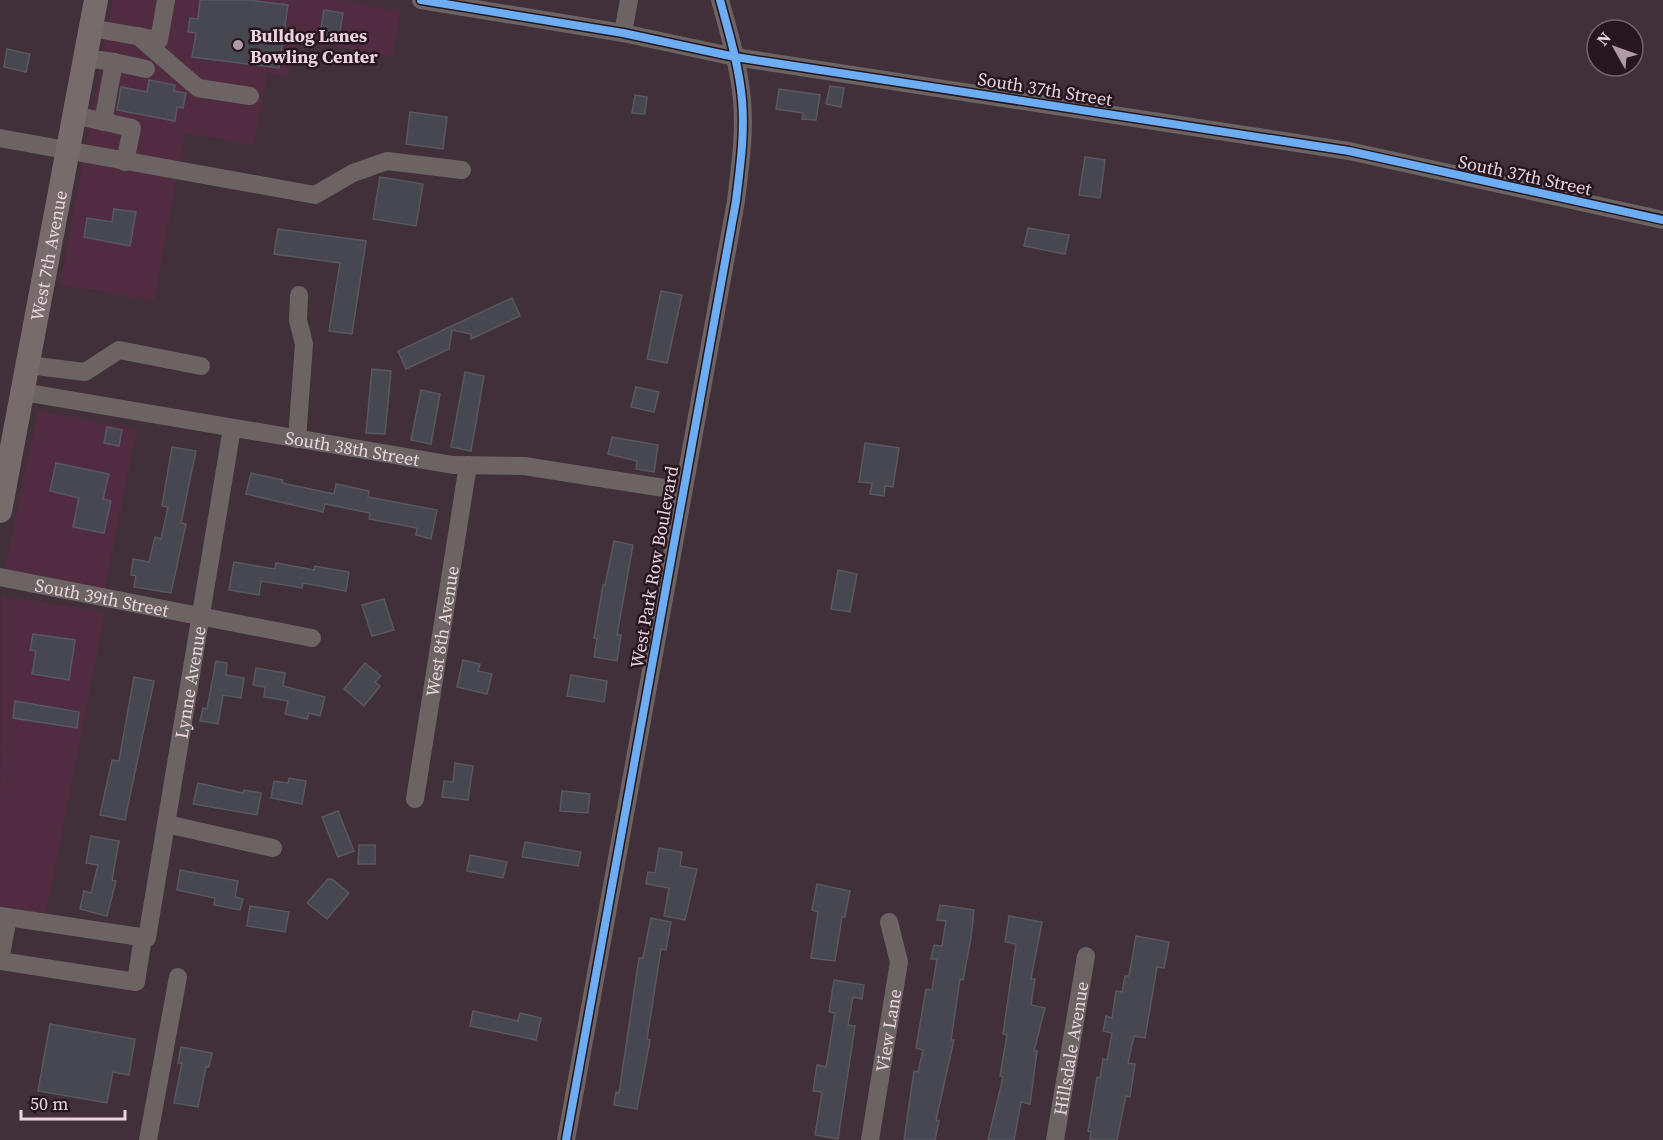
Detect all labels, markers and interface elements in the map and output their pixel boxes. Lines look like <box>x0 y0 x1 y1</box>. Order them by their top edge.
north arrow <box>1585 18 1645 78</box>
place label: Bulldog Lanes Bowling Center <box>250 23 378 69</box>
text: N <box>1591 27 1616 50</box>
marker: Bulldog Lanes Bowling Center <box>231 38 245 52</box>
street label: South 37th Street <box>976 66 1114 112</box>
street label: South 37th Street <box>1456 149 1594 201</box>
street label: West 7th Avenue <box>24 188 72 323</box>
street label: South 38th Street <box>283 424 421 472</box>
street label: West Park Row Boulevard <box>624 464 684 670</box>
street label: West 8th Avenue <box>419 564 464 698</box>
street label: South 39th Street <box>33 572 171 622</box>
street label: Lynne Avenue <box>168 624 211 740</box>
street label: Hillsdale Avenue <box>1047 980 1094 1117</box>
street label: View Lane <box>869 987 907 1074</box>
scale bar <box>21 1083 124 1121</box>
text: 50 m <box>30 1091 68 1116</box>

